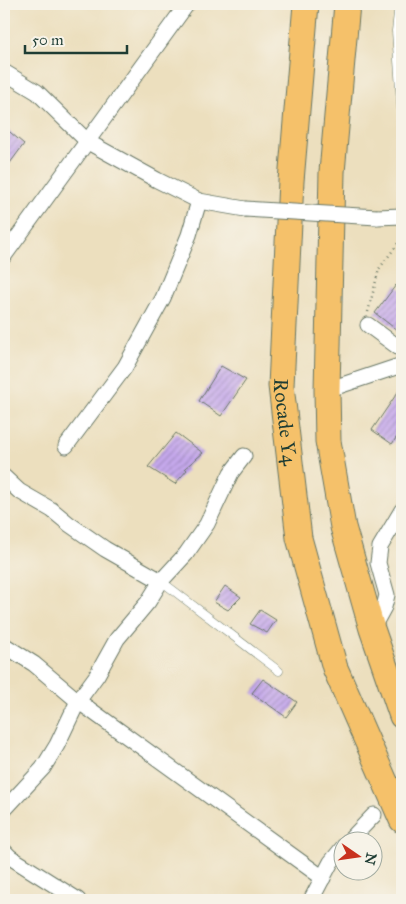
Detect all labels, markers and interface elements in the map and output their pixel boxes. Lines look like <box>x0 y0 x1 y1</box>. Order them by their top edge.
scale bar <box>25 22 128 54</box>
text: 50 m <box>32 31 64 49</box>
street label: Rocade Y4 <box>269 378 302 468</box>
north arrow <box>334 832 384 882</box>
text: N <box>361 851 380 867</box>

